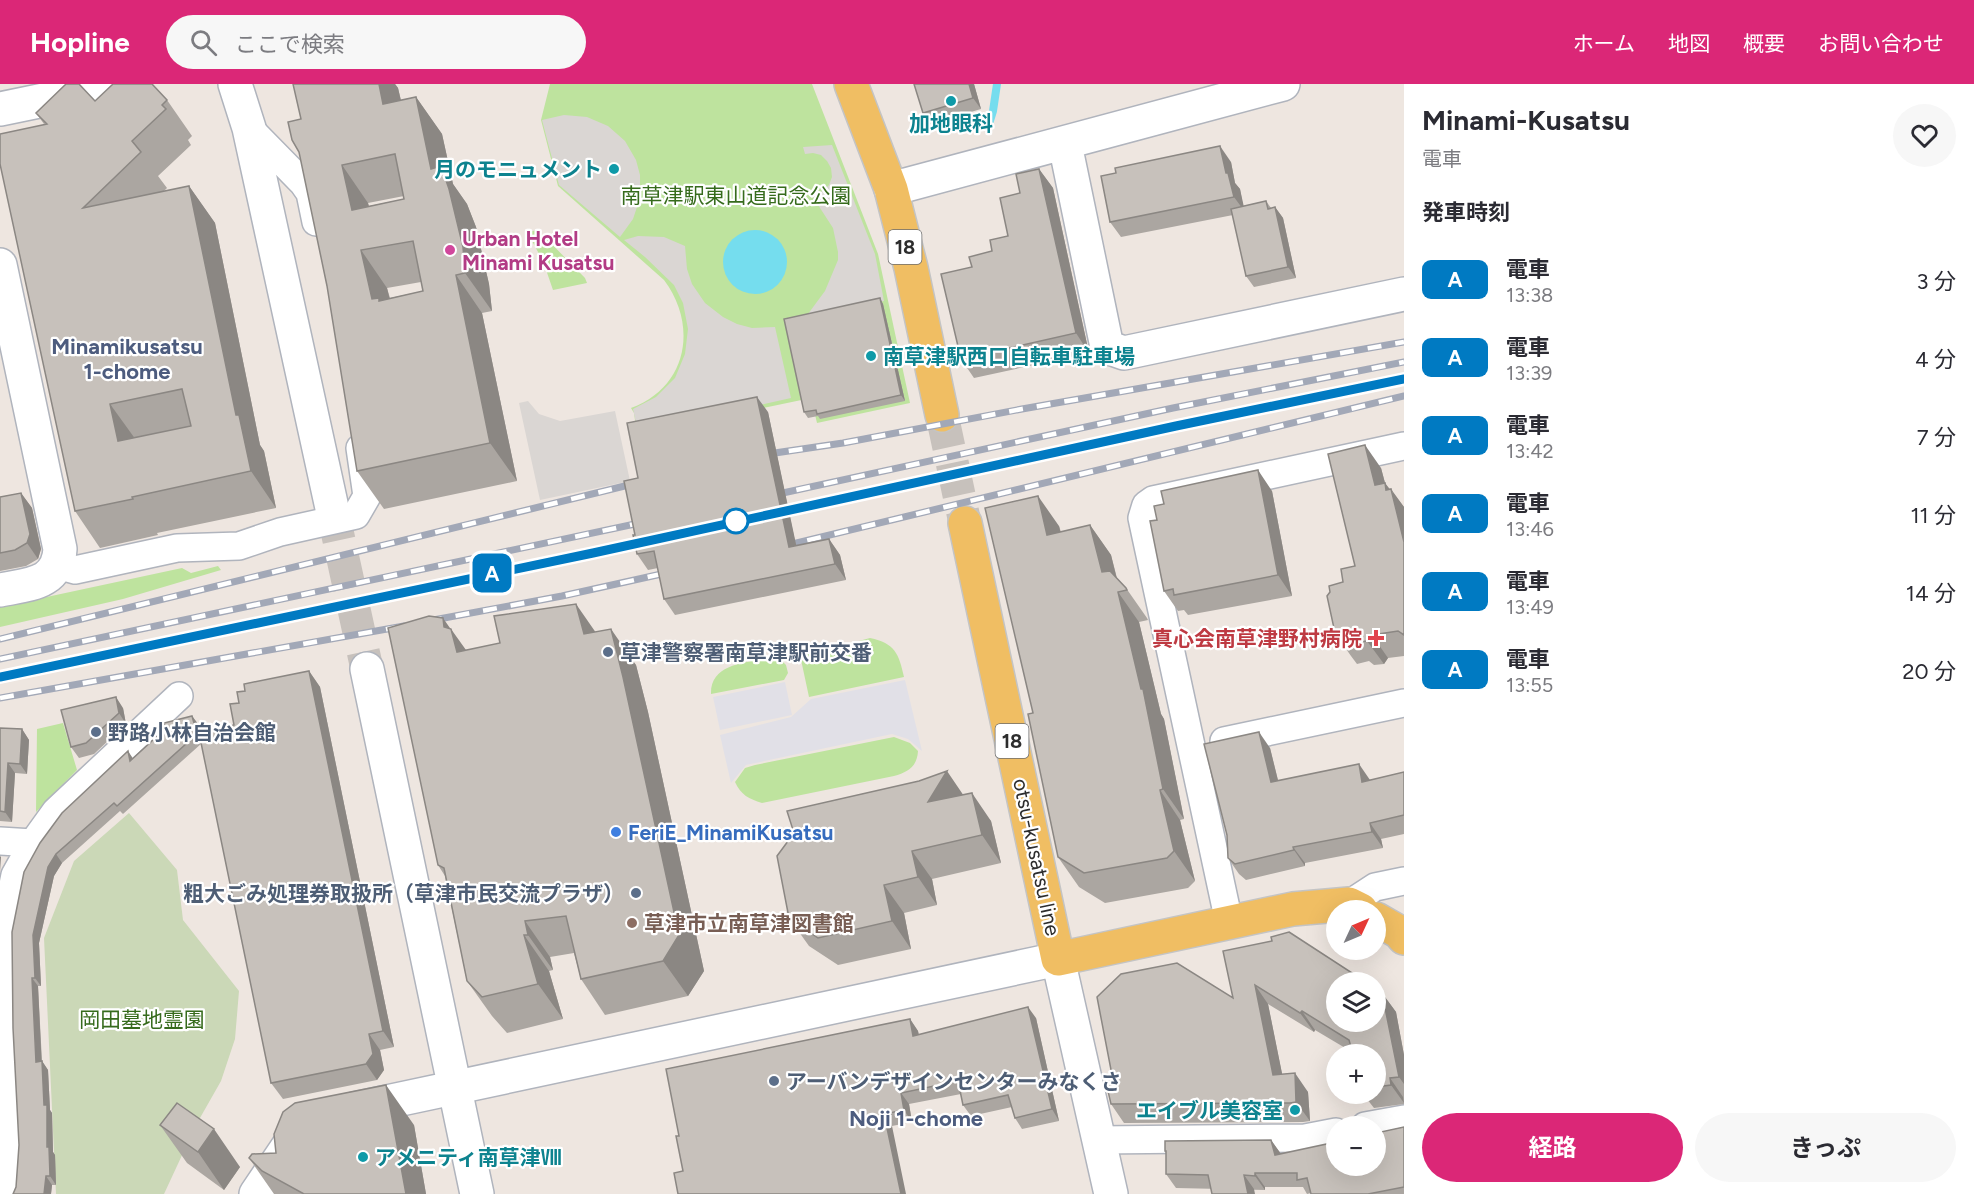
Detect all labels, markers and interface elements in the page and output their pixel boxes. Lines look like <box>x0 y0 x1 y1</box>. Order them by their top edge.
search box <box>166 15 586 69</box>
text: Hopline <box>30 25 130 59</box>
icon: search <box>187 26 220 59</box>
text: ここで検索 <box>235 31 345 58</box>
text: ホーム <box>1573 31 1635 56</box>
text: 地図 <box>1668 31 1710 56</box>
text: 概要 <box>1743 31 1785 56</box>
text: お問い合わせ <box>1818 31 1944 56</box>
marker: 加地眼科 <box>944 94 958 108</box>
text: Minami-Kusatsu <box>1422 103 1630 137</box>
button: heart <box>1893 104 1956 167</box>
place label: 加地眼科 <box>909 111 993 136</box>
text: 電車 <box>1422 147 1462 171</box>
place label: 月のモニュメント <box>434 157 602 182</box>
marker: 月のモニュメント <box>607 162 621 176</box>
park label: 南草津駅東山道記念公園 <box>621 183 852 208</box>
text: 発車時刻 <box>1422 199 1510 226</box>
place label: Urban Hotel Minami Kusatsu <box>462 226 614 275</box>
road number: 18 <box>888 230 922 264</box>
marker: Urban Hotel Minami Kusatsu <box>443 243 457 257</box>
text: 電車 <box>1506 256 1550 283</box>
text: A <box>1448 267 1463 292</box>
text: 3 分 <box>1917 268 1956 295</box>
text: 13:38 <box>1506 283 1553 307</box>
district label: Minamikusatsu 1-chome <box>51 333 203 385</box>
text: 電車 <box>1506 334 1550 361</box>
place label: 南草津駅西口自転車駐車場 <box>883 344 1135 369</box>
text: A <box>1448 345 1463 370</box>
text: 4 分 <box>1915 346 1956 373</box>
marker: 南草津駅西口自転車駐車場 <box>864 349 878 363</box>
text: 13:39 <box>1506 361 1552 385</box>
text: 電車 <box>1506 412 1550 439</box>
text: A <box>1448 423 1463 448</box>
text: 7 分 <box>1917 424 1956 451</box>
text: 13:42 <box>1506 439 1554 463</box>
text: 電車 <box>1506 490 1550 517</box>
text: A <box>1448 501 1463 526</box>
text: 11 分 <box>1910 502 1956 529</box>
unlabelled marker <box>723 508 749 534</box>
text: 13:46 <box>1506 517 1554 541</box>
line badge: A <box>472 554 512 592</box>
text: A <box>485 561 500 586</box>
text: 電車 <box>1506 568 1550 595</box>
text: A <box>1448 579 1463 604</box>
text: 14 分 <box>1906 580 1956 607</box>
text: 13:49 <box>1506 595 1554 619</box>
place label: 真心会南草津野村病院 <box>1152 626 1362 651</box>
marker: 真心会南草津野村病院 <box>1367 629 1385 647</box>
place label: 草津警察署南草津駅前交番 <box>620 640 872 665</box>
marker: 草津警察署南草津駅前交番 <box>601 645 615 659</box>
text: 電車 <box>1506 646 1550 673</box>
text: A <box>1448 657 1463 682</box>
text: 20 分 <box>1902 658 1956 685</box>
text: 13:55 <box>1506 673 1553 697</box>
place label: 野路小林自治会館 <box>108 720 276 745</box>
road number: 18 <box>996 724 1028 758</box>
marker: 野路小林自治会館 <box>89 725 103 739</box>
street label: otsu-kusatsu line <box>1008 776 1066 938</box>
place label: FeriE_MinamiKusatsu <box>628 820 833 845</box>
marker: FeriE_MinamiKusatsu <box>609 825 623 839</box>
place label: 粗大ごみ処理券取扱所（草津市民交流プラザ） <box>183 881 624 906</box>
marker: 粗大ごみ処理券取扱所（草津市民交流プラザ） <box>629 886 643 900</box>
north arrow <box>1326 900 1386 960</box>
map controls <box>1326 900 1386 1176</box>
place label: 草津市立南草津図書館 <box>644 911 854 936</box>
marker: 草津市立南草津図書館 <box>625 916 639 930</box>
button: layers <box>1326 972 1386 1032</box>
park label: 岡田墓地霊園 <box>79 1007 205 1032</box>
button: + <box>1326 1044 1386 1104</box>
place label: アーバンデザインセンターみなくさ <box>786 1069 1122 1094</box>
marker: アーバンデザインセンターみなくさ <box>767 1074 781 1088</box>
place label: エイブル美容室 <box>1136 1098 1283 1123</box>
marker: エイブル美容室 <box>1288 1103 1302 1117</box>
district label: Noji 1-chome <box>849 1105 983 1132</box>
button: 経路 <box>1422 1113 1683 1182</box>
button: きっぷ <box>1695 1113 1956 1182</box>
button: − <box>1326 1116 1386 1176</box>
place label: アメニティ南草津Ⅷ <box>375 1145 562 1170</box>
marker: アメニティ南草津Ⅷ <box>356 1150 370 1164</box>

